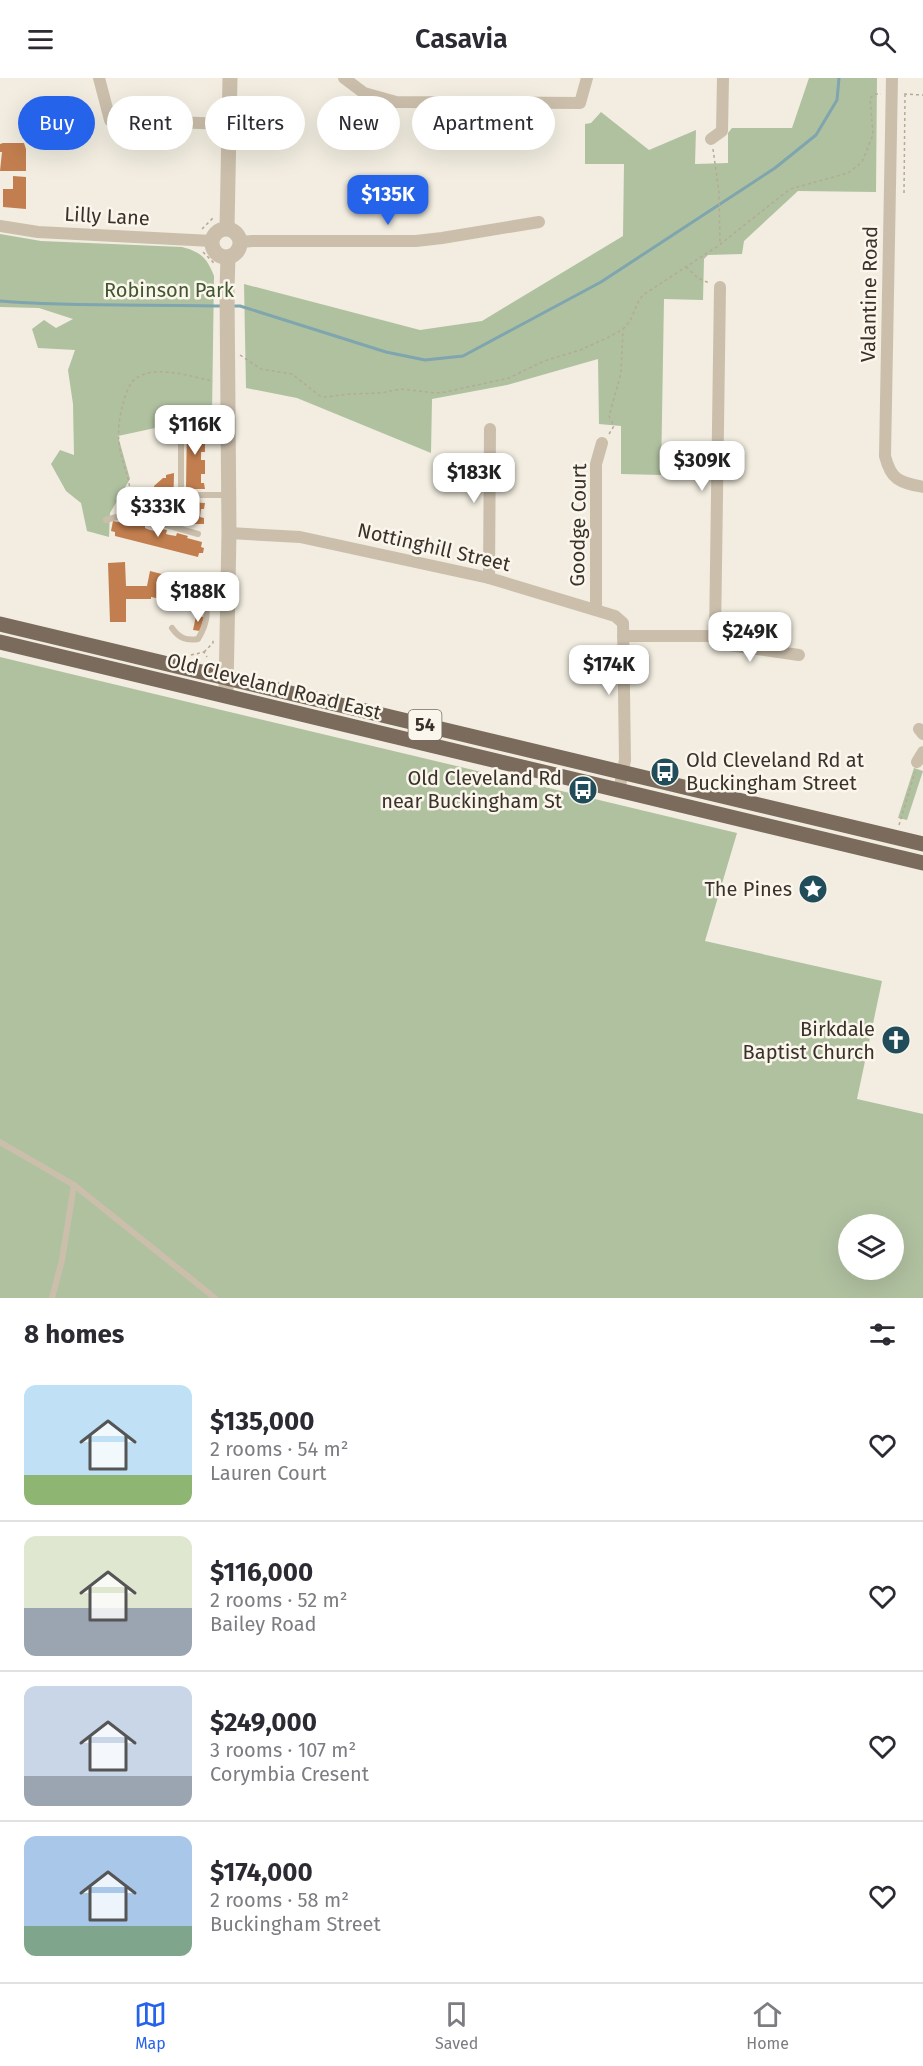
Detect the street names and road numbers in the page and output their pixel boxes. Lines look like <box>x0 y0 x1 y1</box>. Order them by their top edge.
street label: Lilly Lane <box>64 202 150 230</box>
street label: Valantine Road <box>856 226 882 362</box>
street label: Goodge Court <box>565 462 591 587</box>
street label: Nottinghill Street <box>355 518 514 576</box>
street label: Old Cleveland Road East <box>164 648 384 724</box>
road number: 54 <box>408 710 442 740</box>

